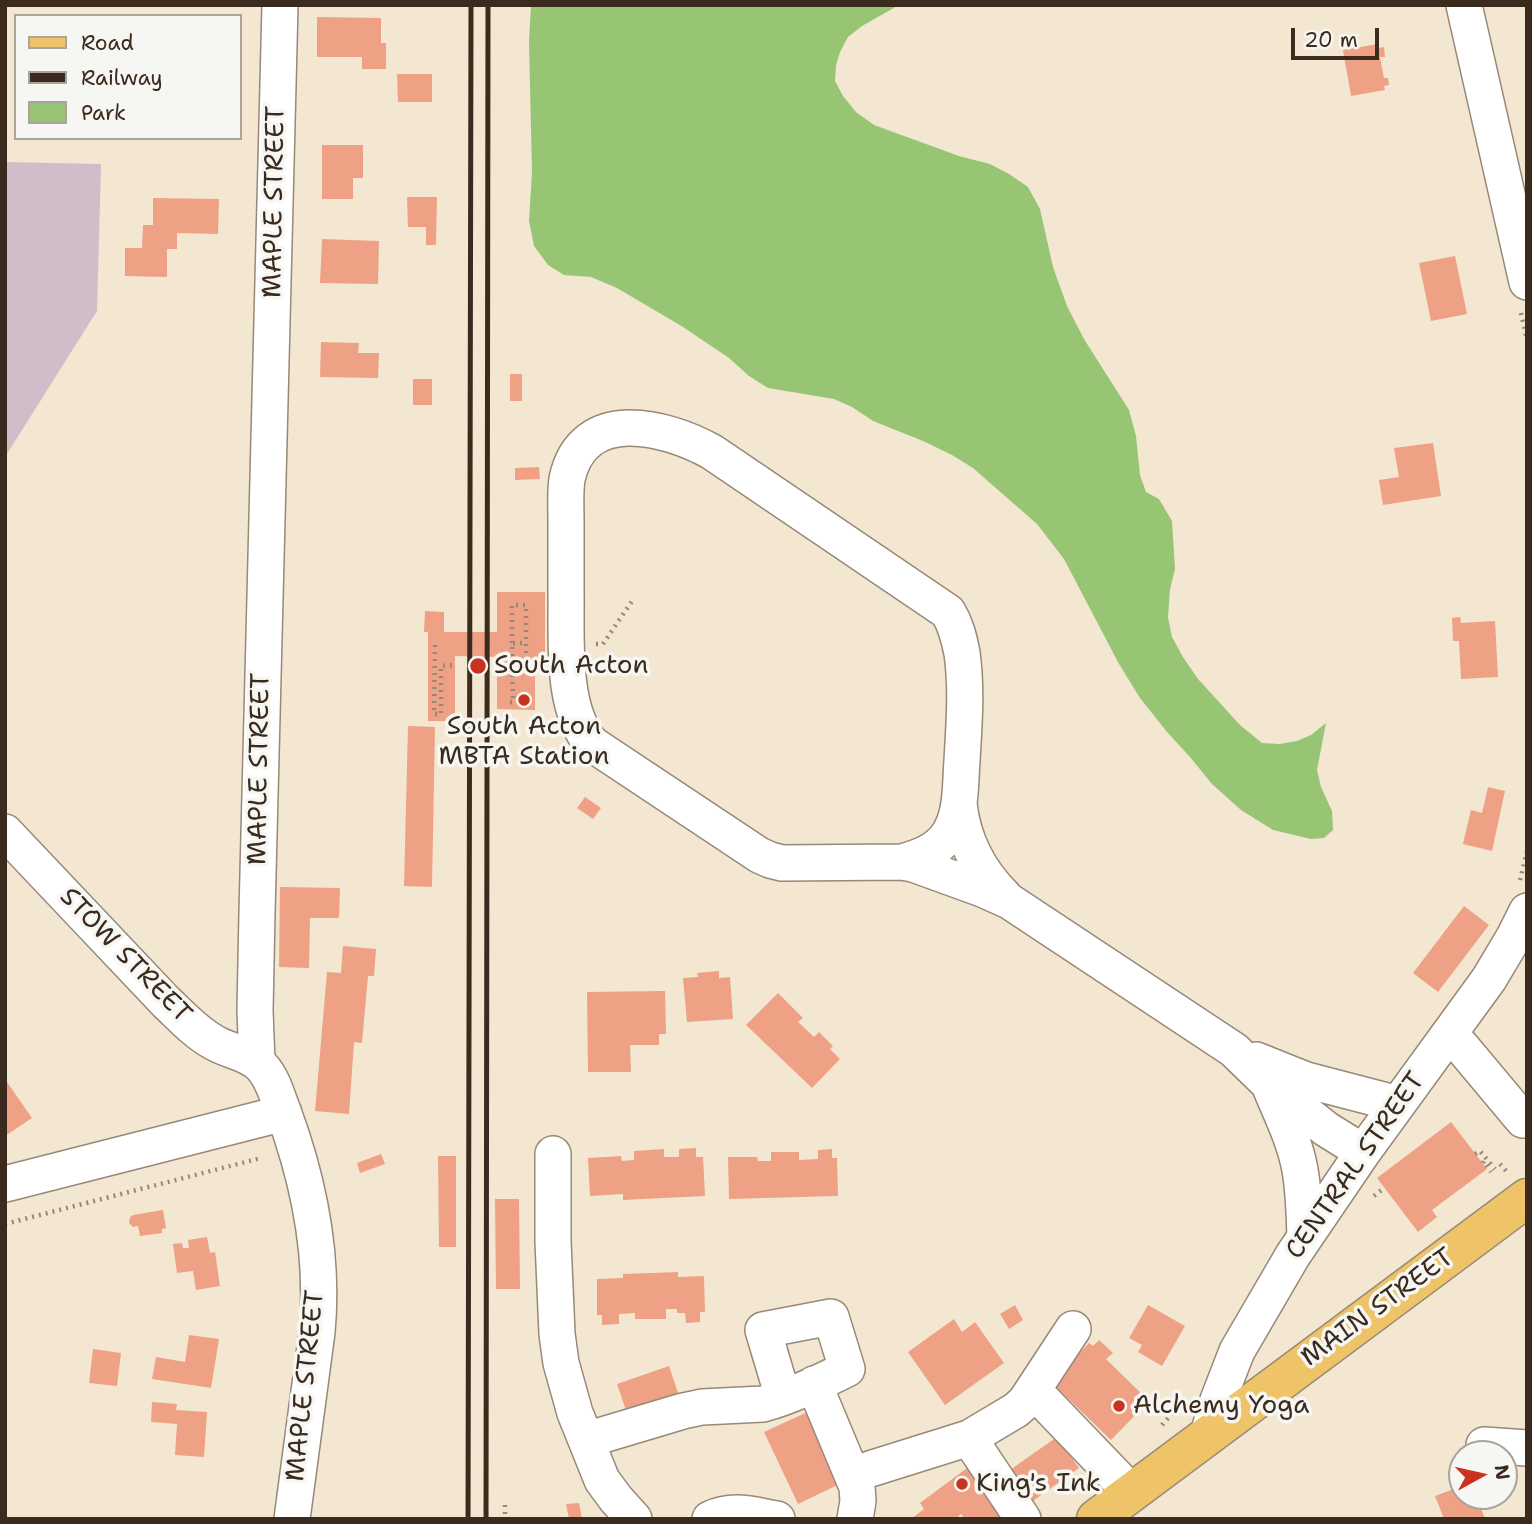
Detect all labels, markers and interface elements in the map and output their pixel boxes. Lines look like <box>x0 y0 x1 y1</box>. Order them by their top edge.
legend <box>14 14 242 140</box>
scale bar <box>1294 14 1382 58</box>
text: 20 m <box>1304 26 1358 54</box>
text: Road <box>81 29 134 57</box>
text: Railway <box>81 64 163 92</box>
text: Park <box>81 99 126 127</box>
street label: MAPLE STREET <box>258 106 292 298</box>
place label: South Acton <box>494 650 648 682</box>
marker: South Acton <box>468 656 488 676</box>
street label: MAPLE STREET <box>243 673 277 865</box>
marker: South Acton MBTA Station <box>516 692 532 708</box>
place label: South Acton MBTA Station <box>439 711 609 772</box>
street label: STOW STREET <box>53 882 197 1030</box>
street label: CENTRAL STREET <box>1280 1066 1432 1266</box>
street label: MAIN STREET <box>1296 1242 1460 1374</box>
street label: MAPLE STREET <box>280 1289 332 1483</box>
place label: Alchemy Yoga <box>1133 1390 1309 1422</box>
marker: Alchemy Yoga <box>1111 1398 1127 1414</box>
north arrow <box>1448 1440 1518 1510</box>
text: N <box>1489 1463 1516 1481</box>
place label: King's Ink <box>976 1468 1101 1500</box>
marker: King's Ink <box>954 1476 970 1492</box>

